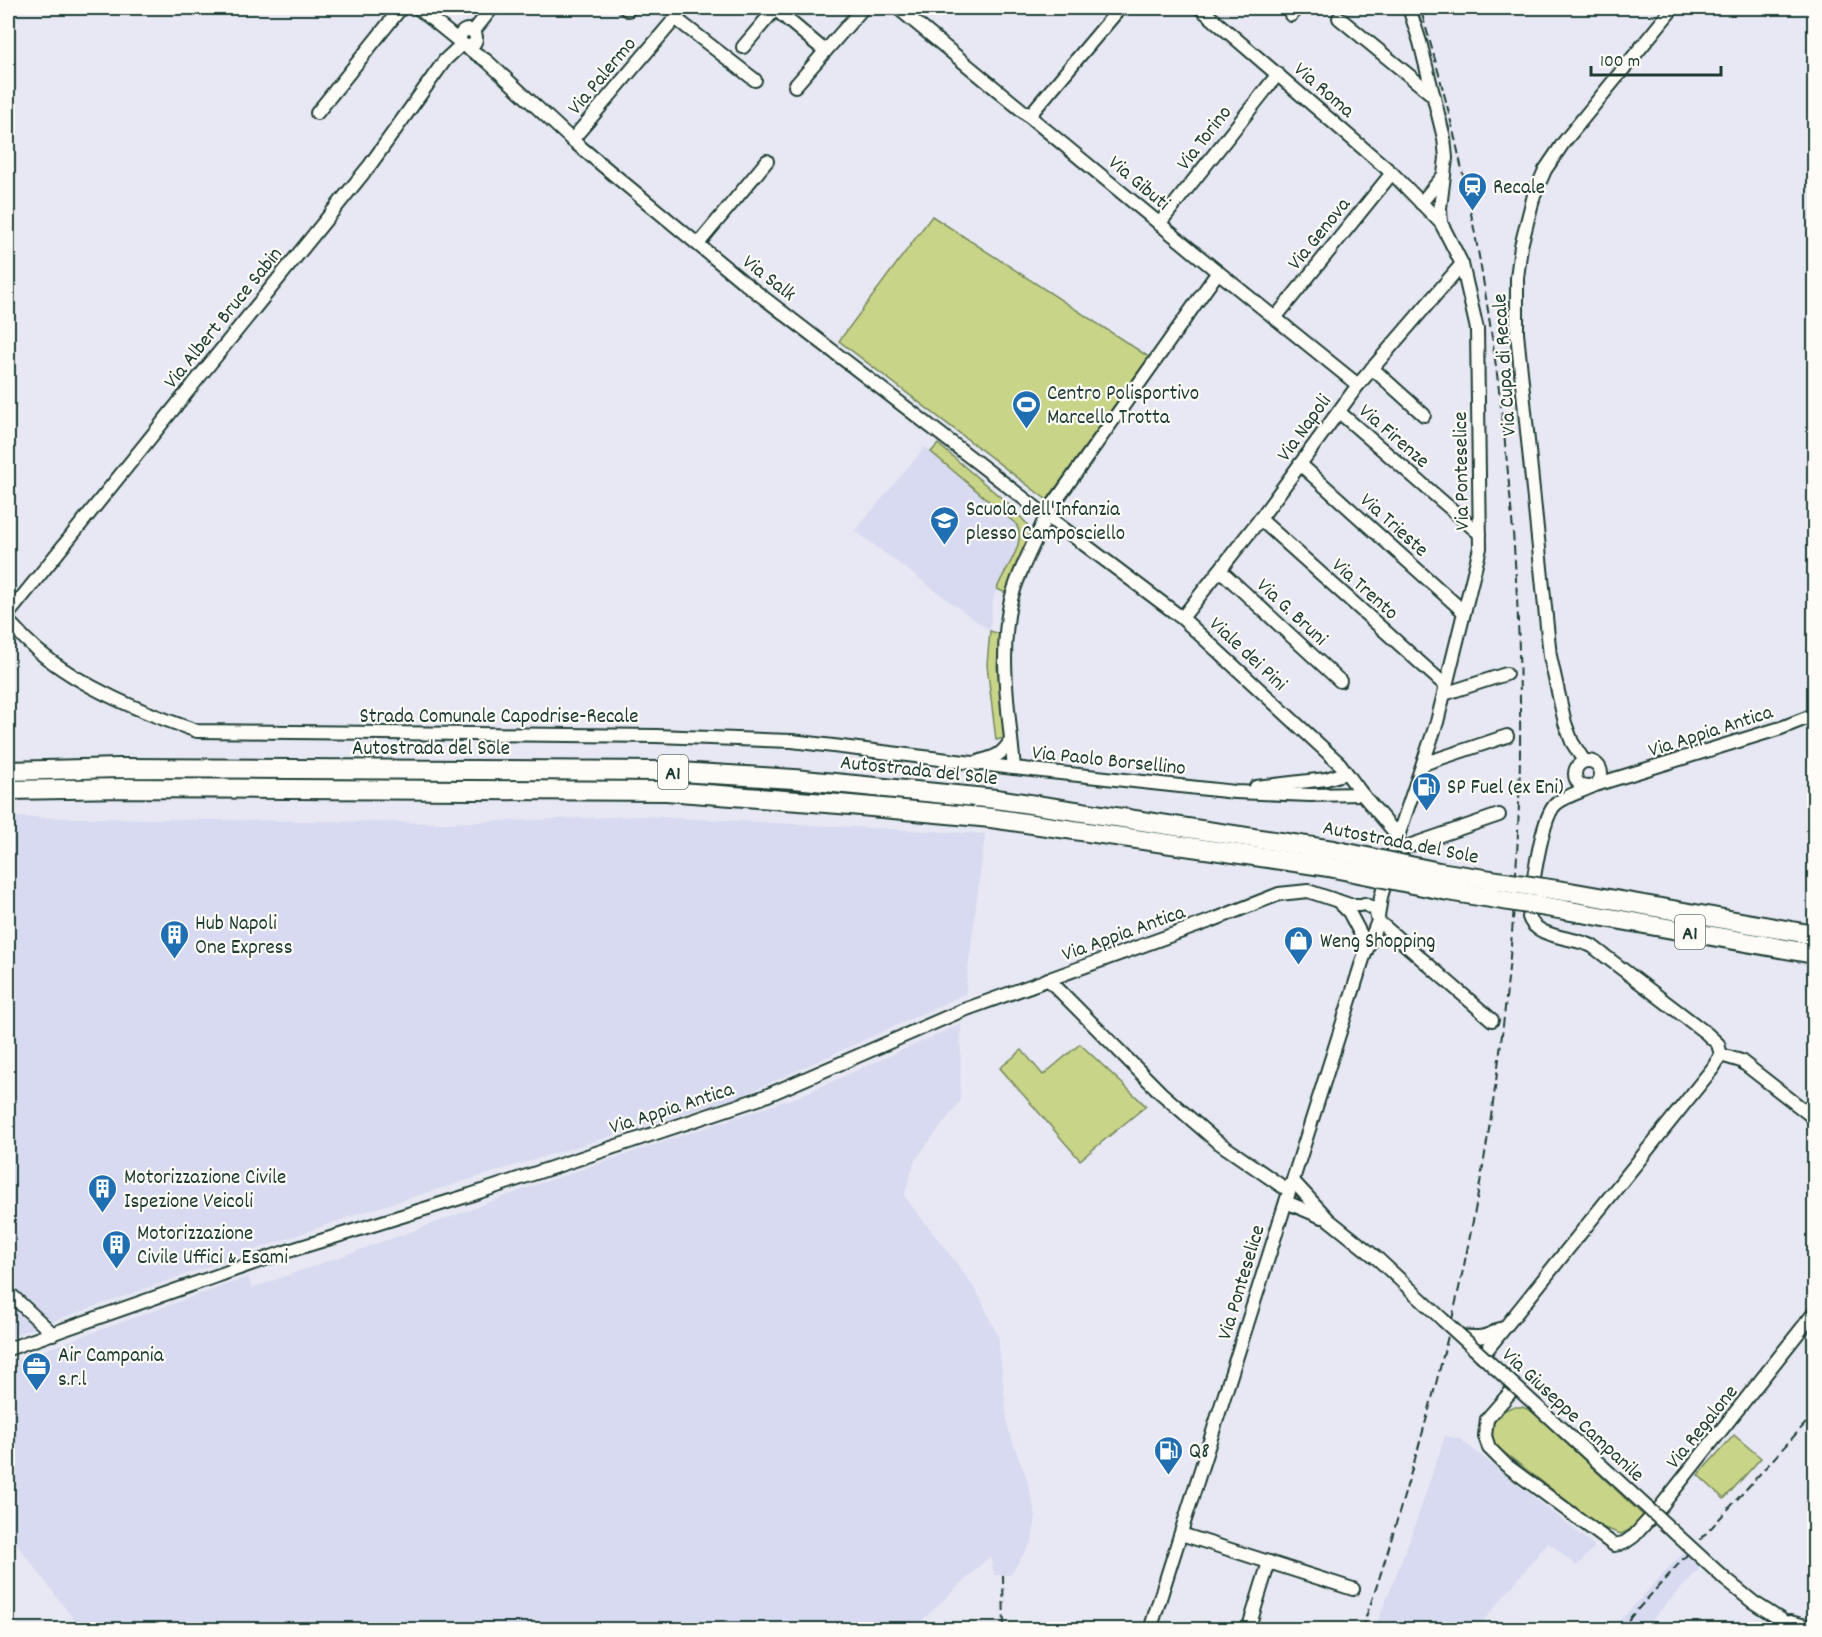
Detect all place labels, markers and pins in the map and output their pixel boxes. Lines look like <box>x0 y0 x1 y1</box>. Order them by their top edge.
station icon: Recale <box>1456 170 1488 212</box>
place label: Recale <box>1493 174 1545 204</box>
place label: Centro Polisportivo Marcello Trotta <box>1047 380 1199 434</box>
sports icon: Centro Polisportivo Marcello Trotta <box>1010 388 1042 430</box>
place label: Scuola dell'Infanzia plesso Camposciello <box>966 496 1125 550</box>
school or university icon: Scuola dell'Infanzia plesso Camposciello <box>929 504 961 546</box>
fuel station icon: SP Fuel (ex Eni) <box>1410 770 1442 812</box>
place label: SP Fuel (ex Eni) <box>1447 774 1564 804</box>
place label: Hub Napoli One Express <box>195 910 293 964</box>
building icon: Hub Napoli One Express <box>158 918 190 960</box>
shop icon: Weng Shopping <box>1283 924 1315 966</box>
place label: Weng Shopping <box>1320 928 1435 958</box>
place label: Motorizzazione Civile Ispezione Veicoli <box>124 1164 286 1218</box>
building icon: Motorizzazione Civile Ispezione Veicoli <box>87 1172 119 1214</box>
place label: Motorizzazione Civile Uffici & Esami <box>137 1220 288 1274</box>
building icon: Motorizzazione Civile Uffici & Esami <box>100 1228 132 1270</box>
place label: Air Campania s.r.l <box>58 1342 165 1396</box>
office icon: Air Campania s.r.l <box>21 1350 53 1392</box>
fuel station icon: Q8 <box>1152 1434 1184 1476</box>
place label: Q8 <box>1189 1438 1210 1468</box>

